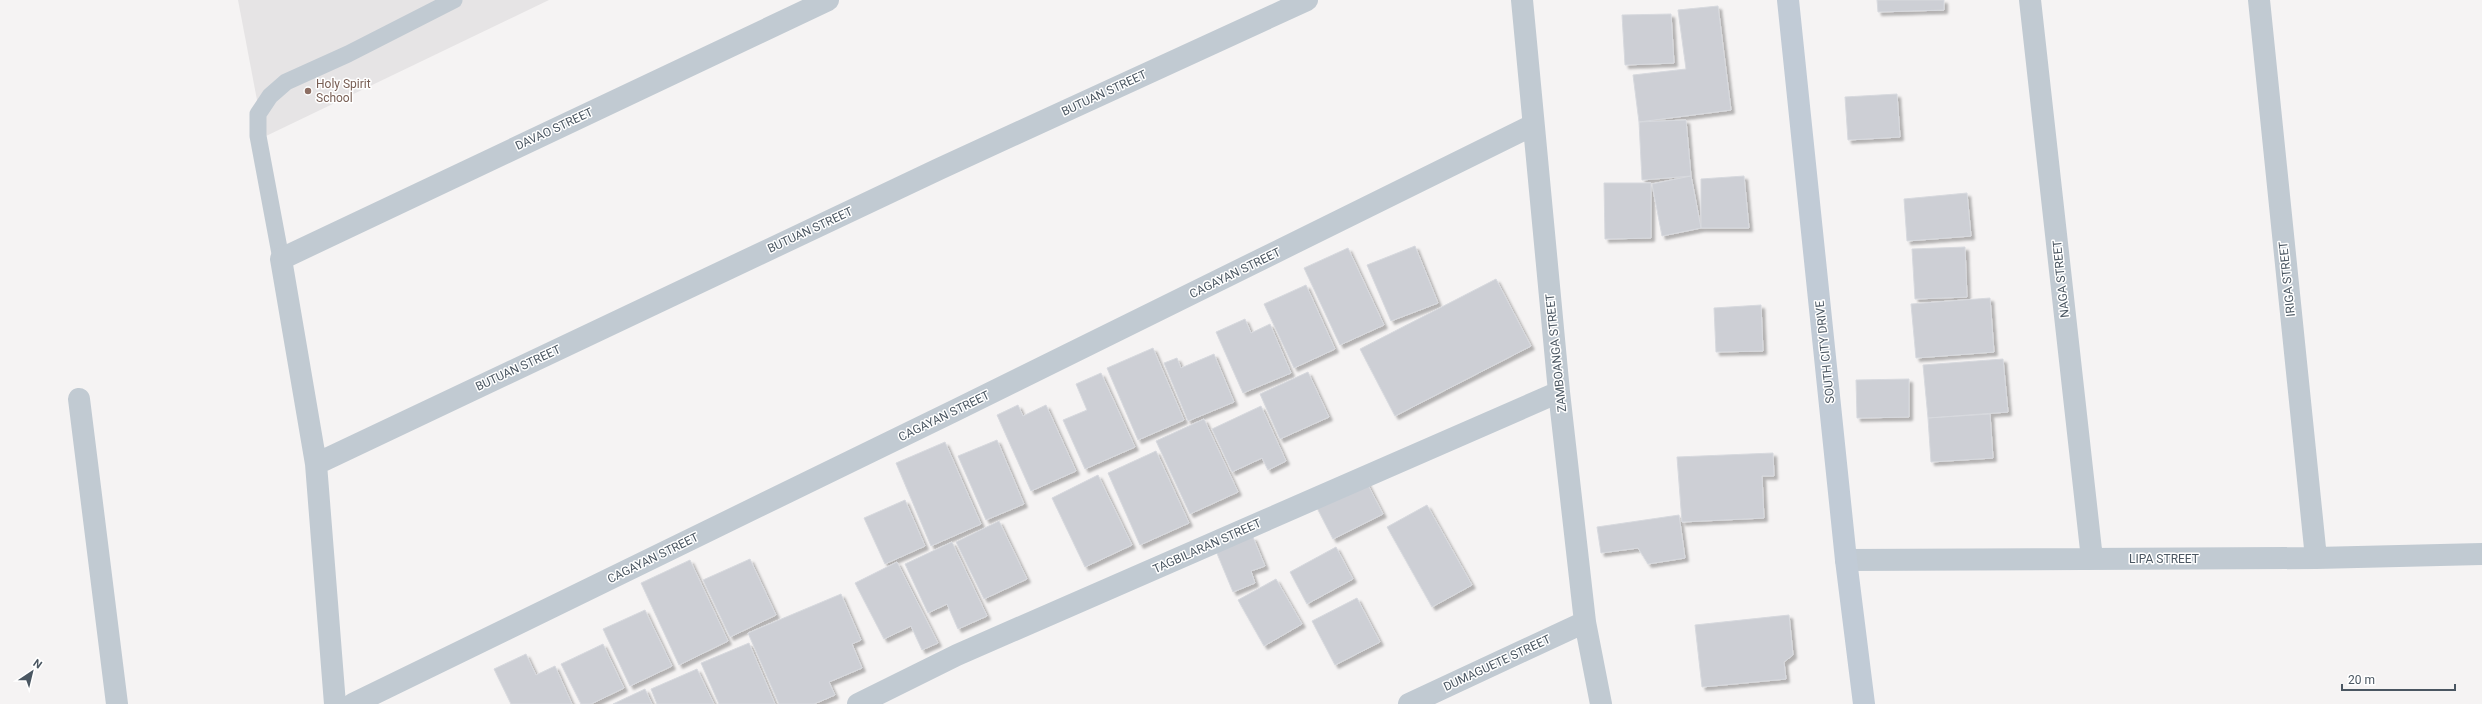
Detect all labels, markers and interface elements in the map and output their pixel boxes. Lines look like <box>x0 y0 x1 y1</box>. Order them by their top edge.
street label: BUTUAN STREET <box>1059 67 1149 119</box>
place label: Holy Spirit School <box>316 77 371 105</box>
marker: Holy Spirit School <box>303 86 313 96</box>
street label: DAVAO STREET <box>513 105 595 153</box>
street label: BUTUAN STREET <box>765 204 855 256</box>
street label: NAGA STREET <box>2050 239 2072 319</box>
street label: IRIGA STREET <box>2276 241 2298 317</box>
street label: CAGAYAN STREET <box>1187 245 1283 301</box>
street label: ZAMBOANGA STREET <box>1543 293 1569 413</box>
street label: SOUTH CITY DRIVE <box>1813 300 1837 404</box>
street label: BUTUAN STREET <box>473 342 563 394</box>
street label: CAGAYAN STREET <box>896 388 992 444</box>
street label: TAGBILARAN STREET <box>1151 516 1263 576</box>
street label: CAGAYAN STREET <box>605 530 701 586</box>
street label: LIPA STREET <box>2129 552 2199 566</box>
street label: DUMAGUETE STREET <box>1441 632 1553 694</box>
north arrow <box>12 652 52 692</box>
text: N <box>31 657 45 672</box>
scale bar <box>2342 666 2455 692</box>
text: 20 m <box>2348 673 2375 687</box>

